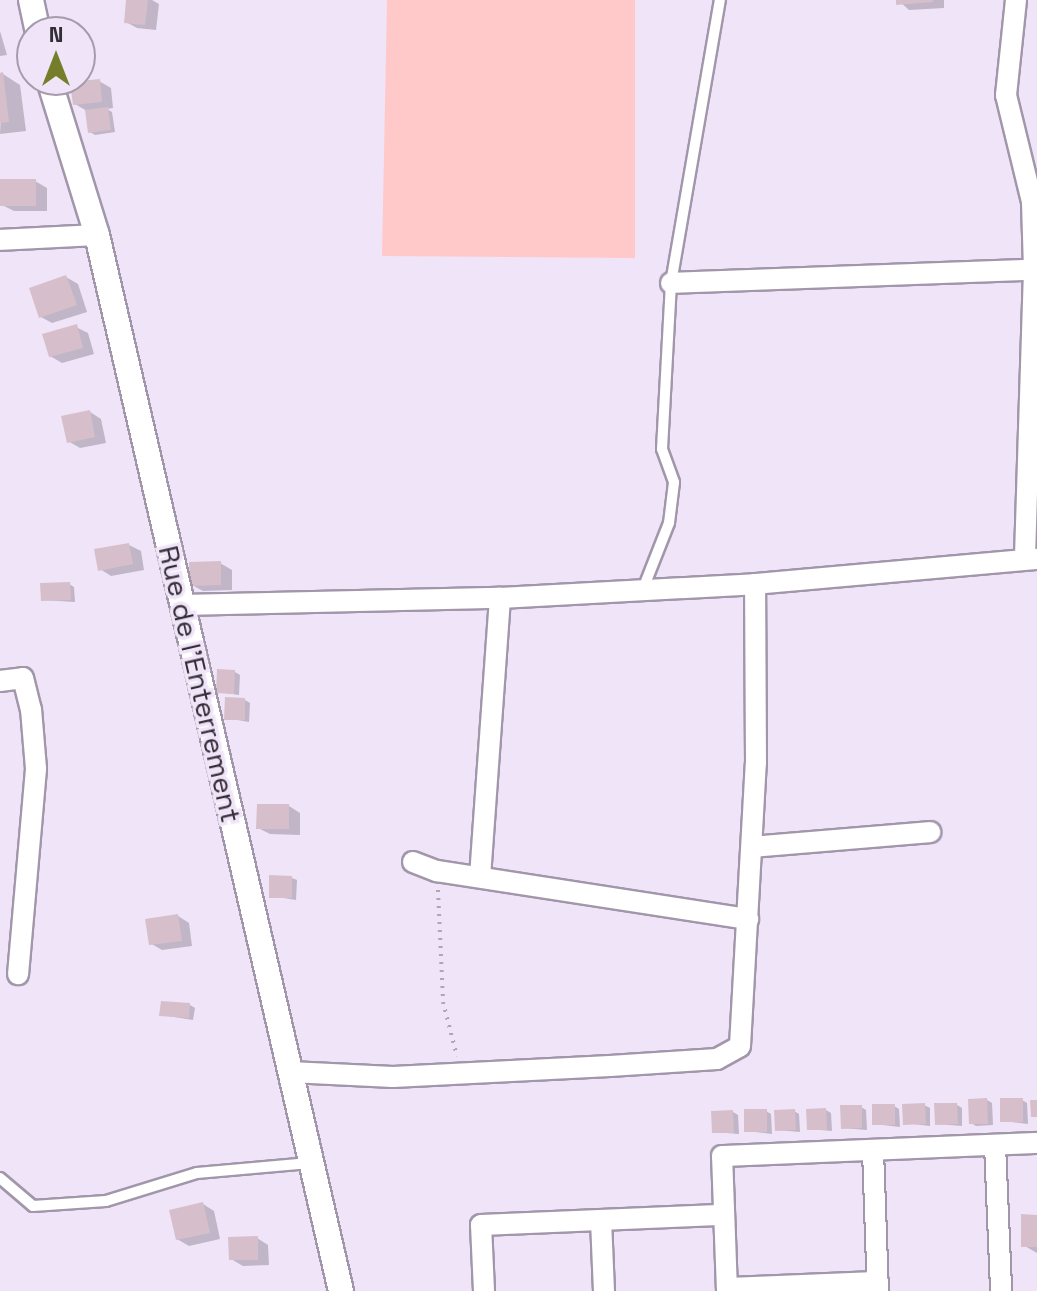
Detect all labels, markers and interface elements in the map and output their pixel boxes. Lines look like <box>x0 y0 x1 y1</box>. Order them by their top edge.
north arrow <box>16 16 96 96</box>
text: N <box>49 20 63 48</box>
street label: Rue de l'Enterrement <box>152 542 248 826</box>

